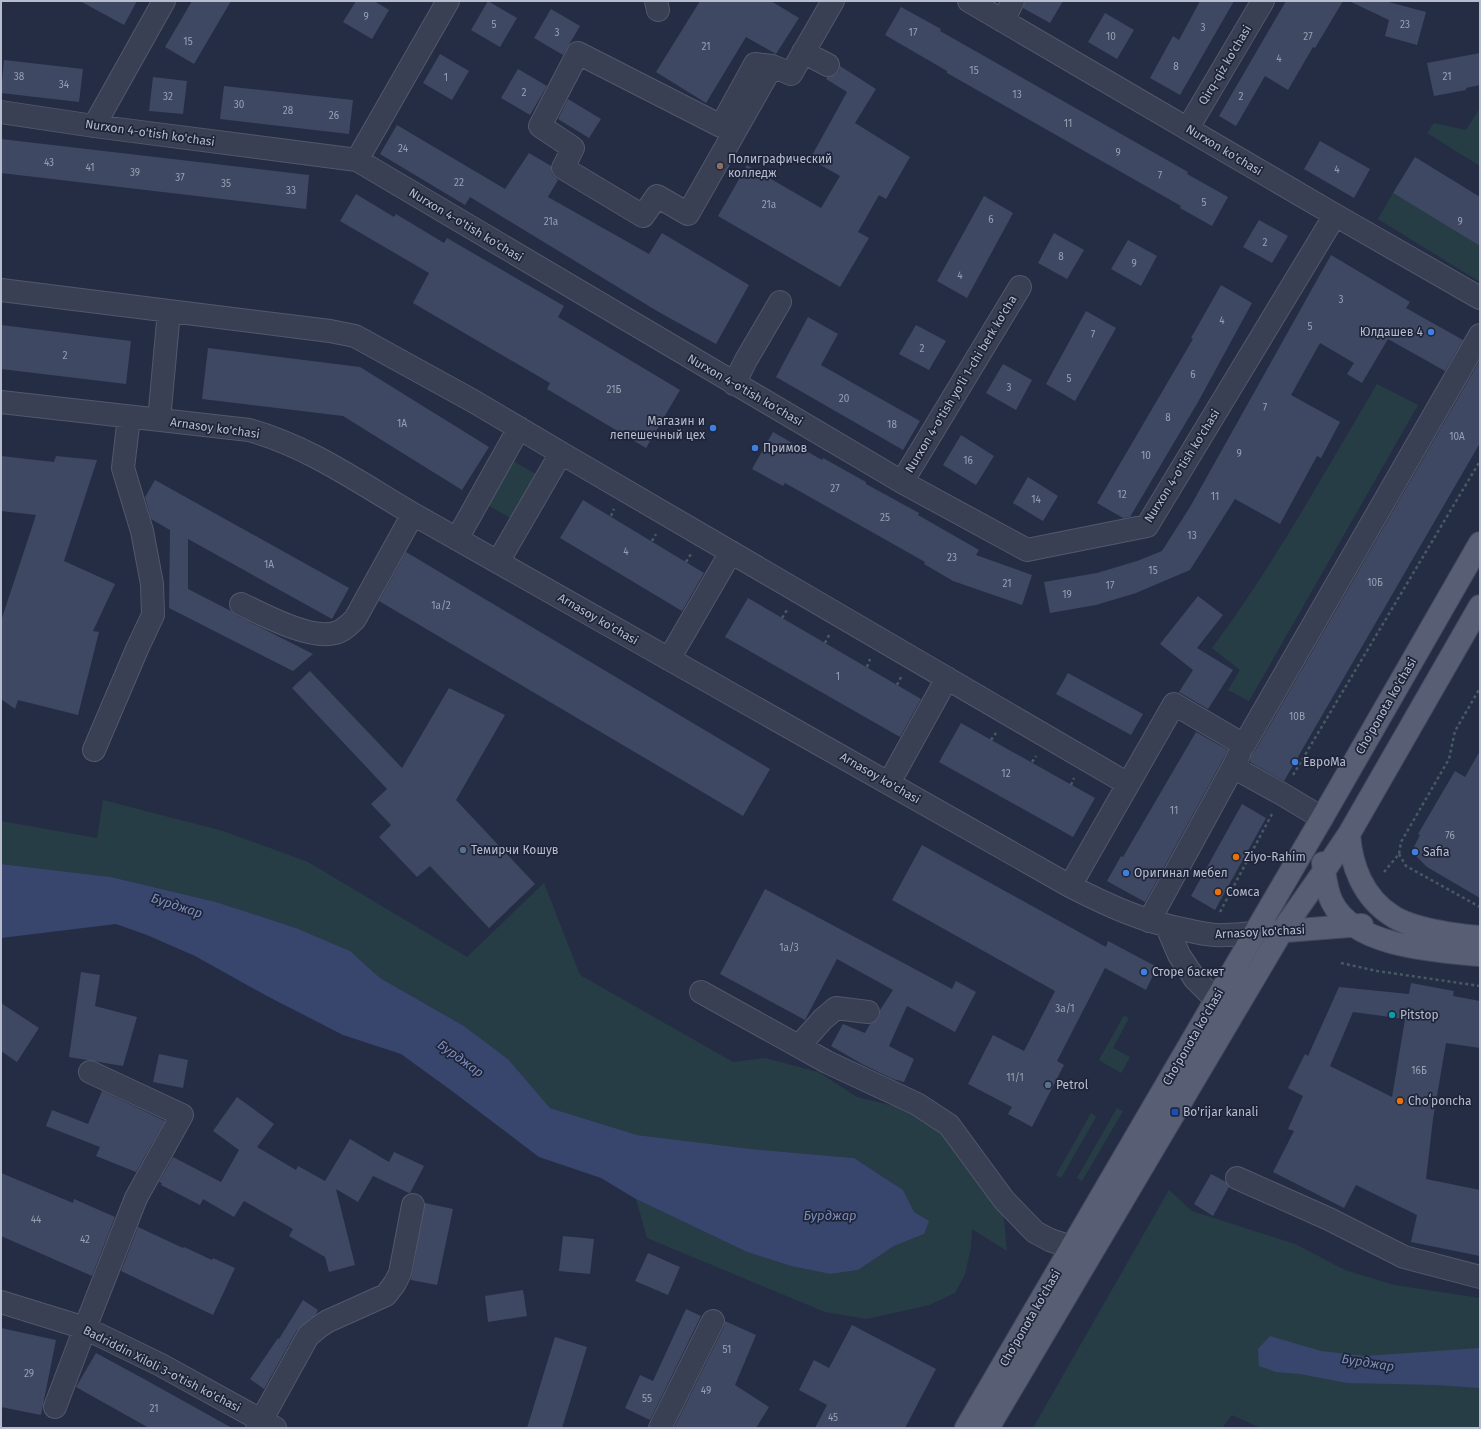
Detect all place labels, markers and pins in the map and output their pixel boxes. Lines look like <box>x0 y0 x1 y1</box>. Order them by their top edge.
place label: Полиграфический колледж <box>728 152 832 180</box>
marker: Полиграфический колледж <box>715 161 725 171</box>
place label: Юлдашев 4 <box>1360 325 1424 339</box>
marker: Юлдашев 4 <box>1426 327 1436 337</box>
place label: Магазин и лепешечный цех <box>610 414 705 442</box>
marker: Магазин и лепешечный цех <box>708 423 718 433</box>
place label: Примов <box>763 441 807 455</box>
marker: Примов <box>750 443 760 453</box>
place label: ЕвроМа <box>1303 755 1346 769</box>
marker: ЕвроМа <box>1290 757 1300 767</box>
place label: Темирчи Кошув <box>471 843 559 857</box>
marker: Темирчи Кошув <box>458 845 468 855</box>
place label: Safia <box>1423 845 1450 859</box>
marker: Safia <box>1410 847 1420 857</box>
place label: Ziyo-Rahim <box>1244 850 1306 864</box>
marker: Ziyo-Rahim <box>1231 852 1241 862</box>
place label: Оригинал мебел <box>1134 866 1228 880</box>
marker: Оригинал мебел <box>1121 868 1131 878</box>
place label: Сомса <box>1226 885 1260 899</box>
marker: Сомса <box>1213 887 1223 897</box>
place label: Сторе баскет <box>1152 965 1225 979</box>
marker: Сторе баскет <box>1139 967 1149 977</box>
place label: Pitstop <box>1400 1008 1439 1022</box>
marker: Pitstop <box>1387 1010 1397 1020</box>
place label: Petrol <box>1056 1078 1089 1092</box>
marker: Petrol <box>1043 1080 1053 1090</box>
place label: Choʻponcha <box>1408 1093 1472 1108</box>
marker: Choʻponcha <box>1395 1096 1405 1106</box>
place label: Bo'rijar kanali <box>1183 1105 1258 1119</box>
marker: Bo'rijar kanali <box>1170 1107 1180 1117</box>

